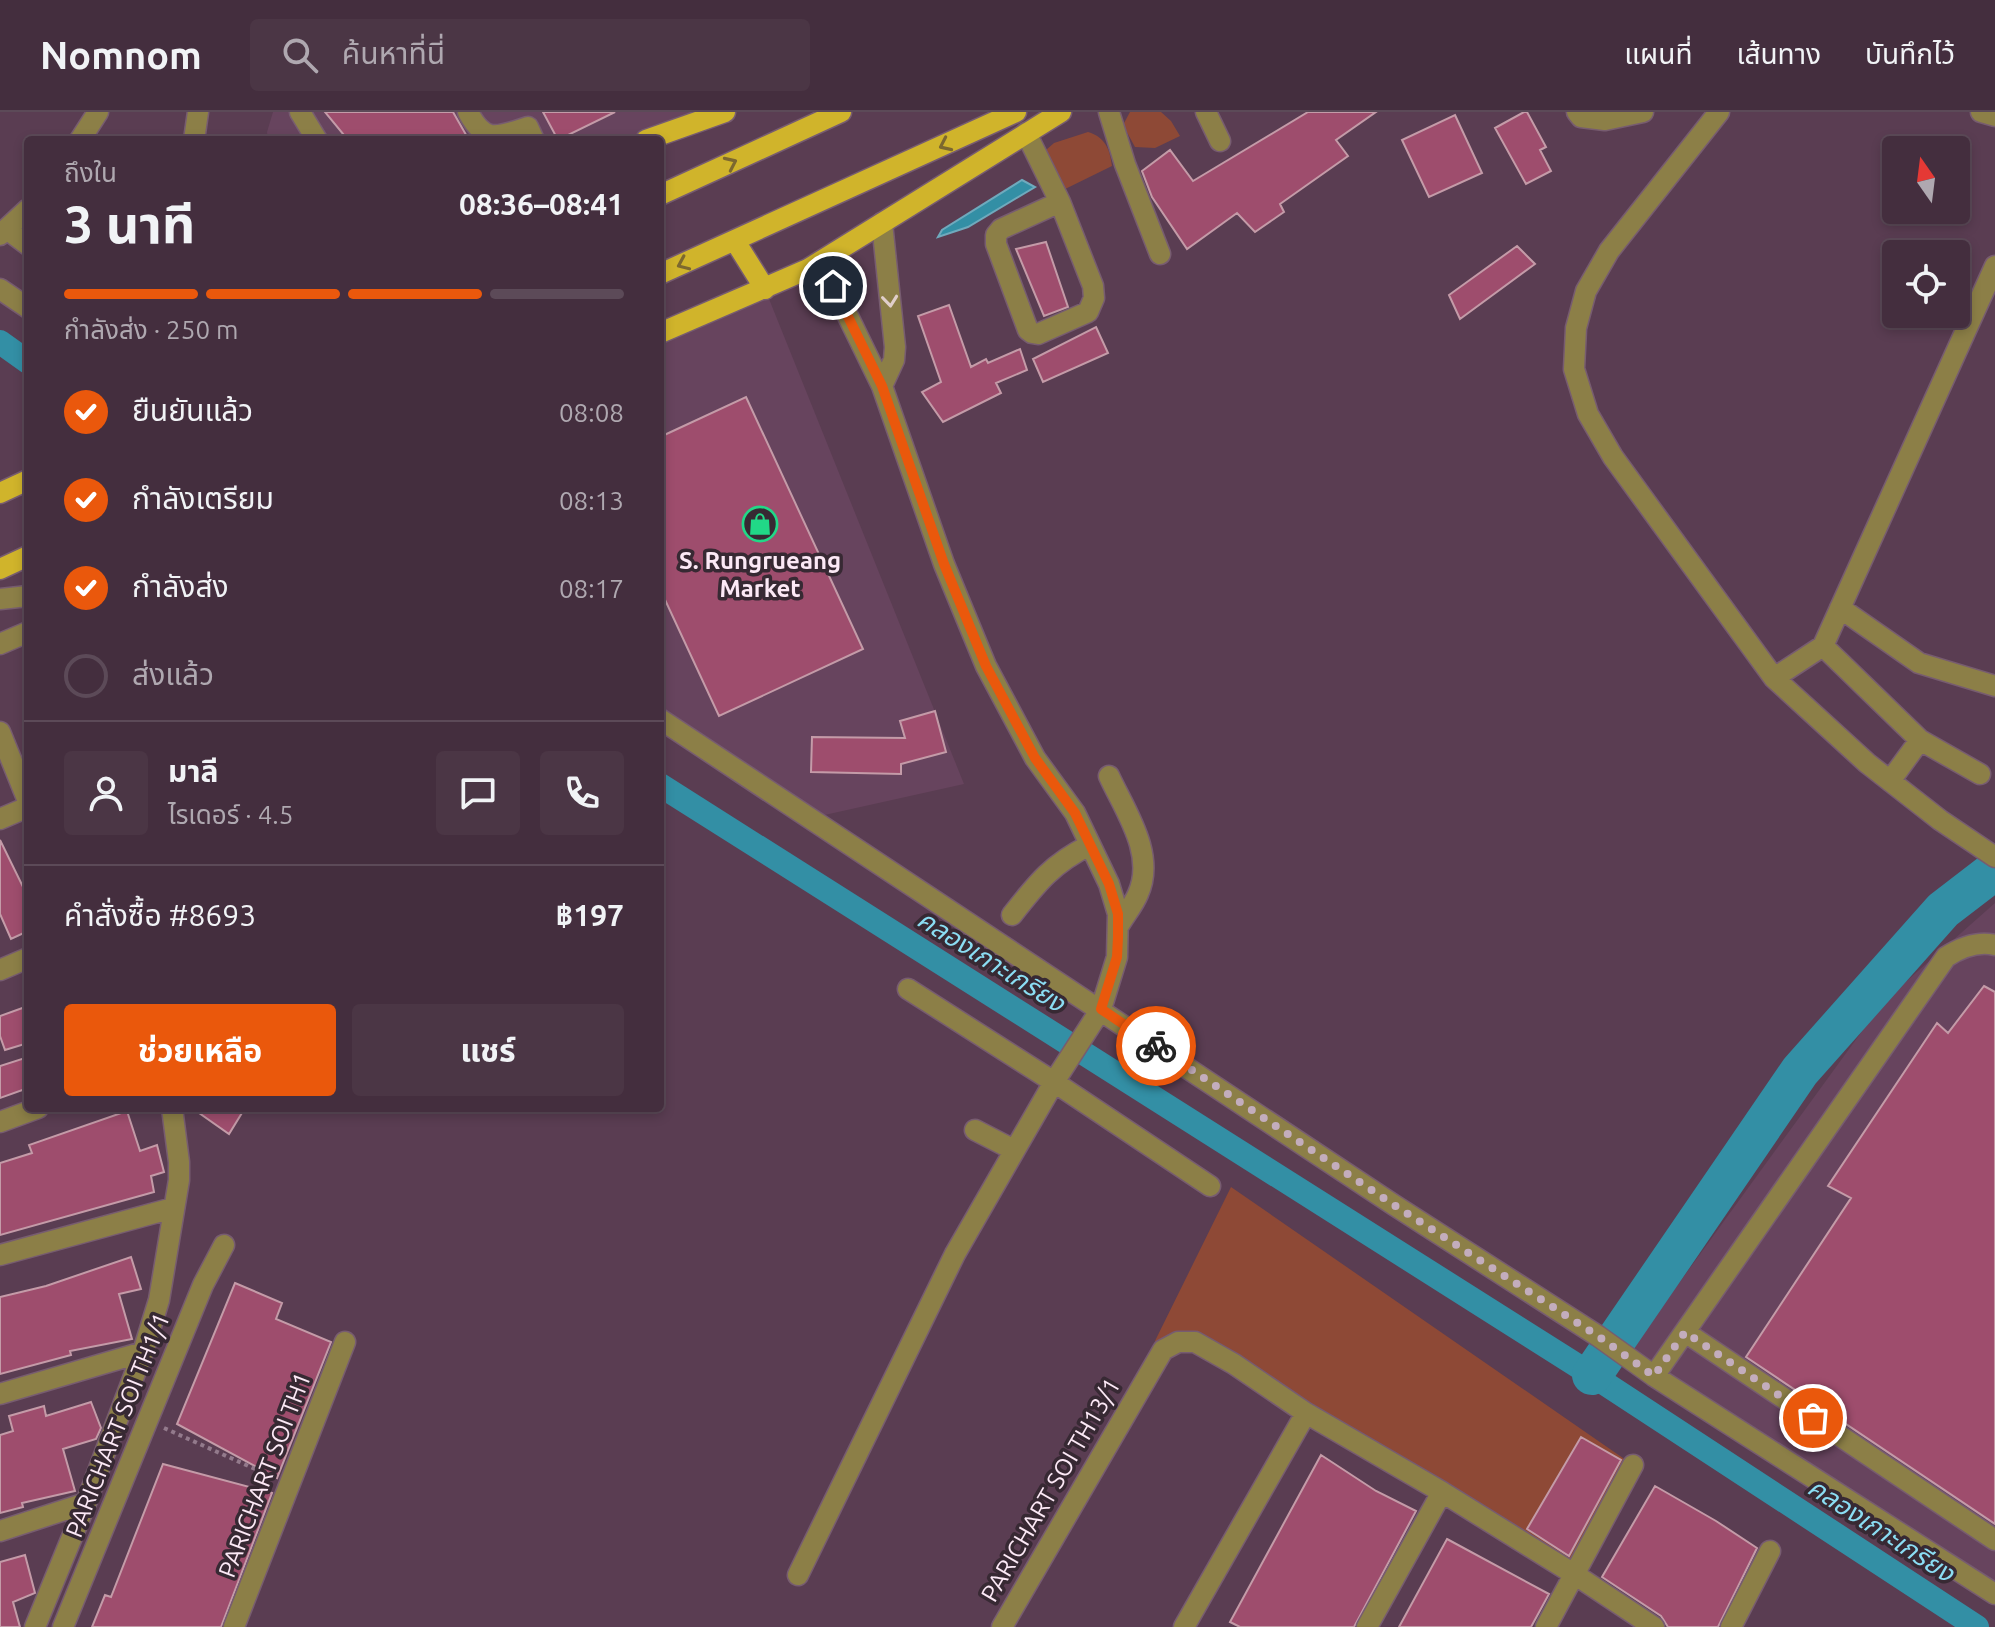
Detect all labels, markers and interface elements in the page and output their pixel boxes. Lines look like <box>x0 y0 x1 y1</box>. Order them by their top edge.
search box <box>250 19 810 91</box>
icon: search <box>278 33 322 77</box>
text: Nomnom <box>40 34 202 76</box>
text: ค้นหาที่นี่ <box>342 36 445 70</box>
text: แผนที่ <box>1624 38 1692 69</box>
text: เส้นทาง <box>1736 38 1821 69</box>
text: บันทึกไว้ <box>1865 38 1955 69</box>
one-way arrow <box>939 135 954 151</box>
north arrow <box>1882 136 1970 224</box>
map controls <box>1882 136 1970 328</box>
one-way arrow <box>723 156 737 172</box>
text: ถึงใน <box>64 158 117 187</box>
text: 08:36–08:41 <box>459 187 624 221</box>
text: 3 นาที <box>64 195 195 253</box>
button: locate <box>1882 240 1970 328</box>
pin <box>799 252 867 320</box>
one-way arrow <box>677 254 691 270</box>
icon: home <box>811 264 855 308</box>
one-way arrow <box>882 295 899 308</box>
text: กำลังส่ง · 250 m <box>64 315 239 344</box>
icon: check <box>64 390 108 434</box>
text: ยืนยันแล้ว <box>132 393 253 427</box>
text: 08:08 <box>559 398 624 427</box>
icon: check <box>64 478 108 522</box>
text: กำลังเตรียม <box>132 481 274 515</box>
text: 08:13 <box>559 486 624 515</box>
shop icon: S. Rungrueang Market <box>741 505 779 543</box>
place label: S. Rungrueang Market <box>679 547 841 602</box>
icon: check <box>64 566 108 610</box>
text: กำลังส่ง <box>132 569 229 603</box>
text: 08:17 <box>559 574 624 603</box>
text: ส่งแล้ว <box>132 657 214 691</box>
button: person <box>64 751 148 835</box>
button: chat <box>436 751 520 835</box>
button: phone <box>540 751 624 835</box>
text: มาลี <box>168 754 218 788</box>
text: ไรเดอร์ · 4.5 <box>168 800 293 829</box>
text: คำสั่งซื้อ #8693 <box>64 898 256 932</box>
text: ฿197 <box>556 898 624 932</box>
water label: คลองเกาะเกรียง <box>912 904 1071 1018</box>
button: ช่วยเหลือ <box>64 1004 336 1096</box>
button: แชร์ <box>352 1004 624 1096</box>
courier <box>1116 1006 1196 1086</box>
icon: bike <box>1134 1024 1178 1068</box>
street label: PARICHART SOI TH1/1 <box>60 1309 175 1541</box>
street label: PARICHART SOI TH1 <box>213 1369 316 1581</box>
street label: PARICHART SOI TH13/1 <box>976 1373 1126 1606</box>
pin <box>1779 1384 1847 1452</box>
icon: bag <box>1791 1396 1835 1440</box>
water label: คลองเกาะเกรียง <box>1803 1472 1960 1588</box>

